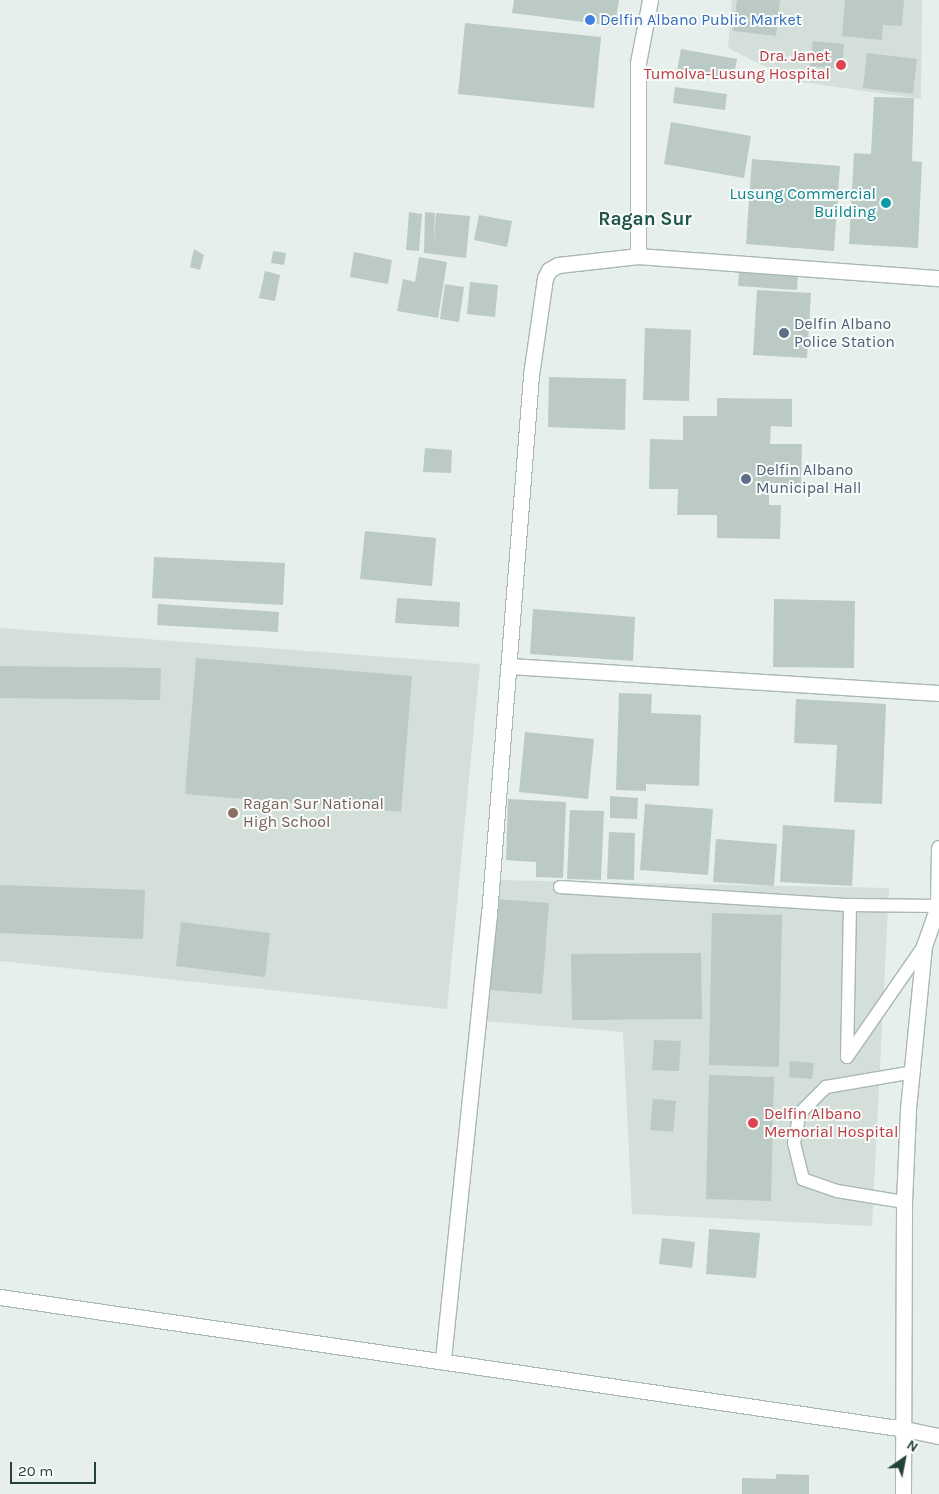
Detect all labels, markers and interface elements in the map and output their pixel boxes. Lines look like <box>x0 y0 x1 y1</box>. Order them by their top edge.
place label: Delfin Albano Public Market <box>600 10 802 30</box>
marker: Delfin Albano Public Market <box>584 14 596 26</box>
place label: Dra. Janet Tumolva-Lusung Hospital <box>644 46 830 84</box>
marker: Dra. Janet Tumolva-Lusung Hospital <box>834 58 848 72</box>
place label: Lusung Commercial Building <box>729 184 876 222</box>
marker: Lusung Commercial Building <box>880 197 892 209</box>
district label: Ragan Sur <box>598 209 692 231</box>
place label: Delfin Albano Police Station <box>794 314 895 352</box>
marker: Delfin Albano Police Station <box>778 327 790 339</box>
place label: Delfin Albano Municipal Hall <box>756 460 862 498</box>
marker: Delfin Albano Municipal Hall <box>740 473 752 485</box>
place label: Ragan Sur National High School <box>243 794 384 832</box>
marker: Ragan Sur National High School <box>227 807 239 819</box>
place label: Delfin Albano Memorial Hospital <box>764 1104 898 1142</box>
marker: Delfin Albano Memorial Hospital <box>746 1116 760 1130</box>
north arrow <box>879 1434 929 1484</box>
text: N <box>904 1436 921 1456</box>
scale bar <box>12 1452 99 1484</box>
text: 20 m <box>18 1462 53 1480</box>

